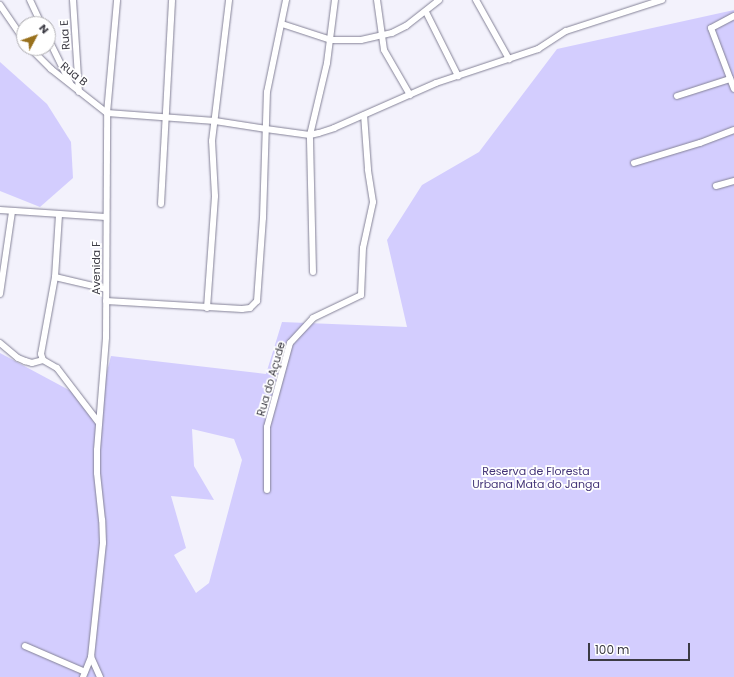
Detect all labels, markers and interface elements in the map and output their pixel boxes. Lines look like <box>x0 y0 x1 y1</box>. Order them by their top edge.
north arrow <box>16 16 56 56</box>
text: N <box>36 20 53 37</box>
street label: Rua E <box>57 20 73 50</box>
street label: Rua B <box>58 59 90 89</box>
street label: Avenida F <box>89 241 103 295</box>
street label: Rua do Açude <box>254 340 288 418</box>
park label: Reserva de Floresta Urbana Mata do Janga <box>472 465 600 491</box>
scale bar <box>590 635 692 661</box>
text: 100 m <box>595 641 629 658</box>

